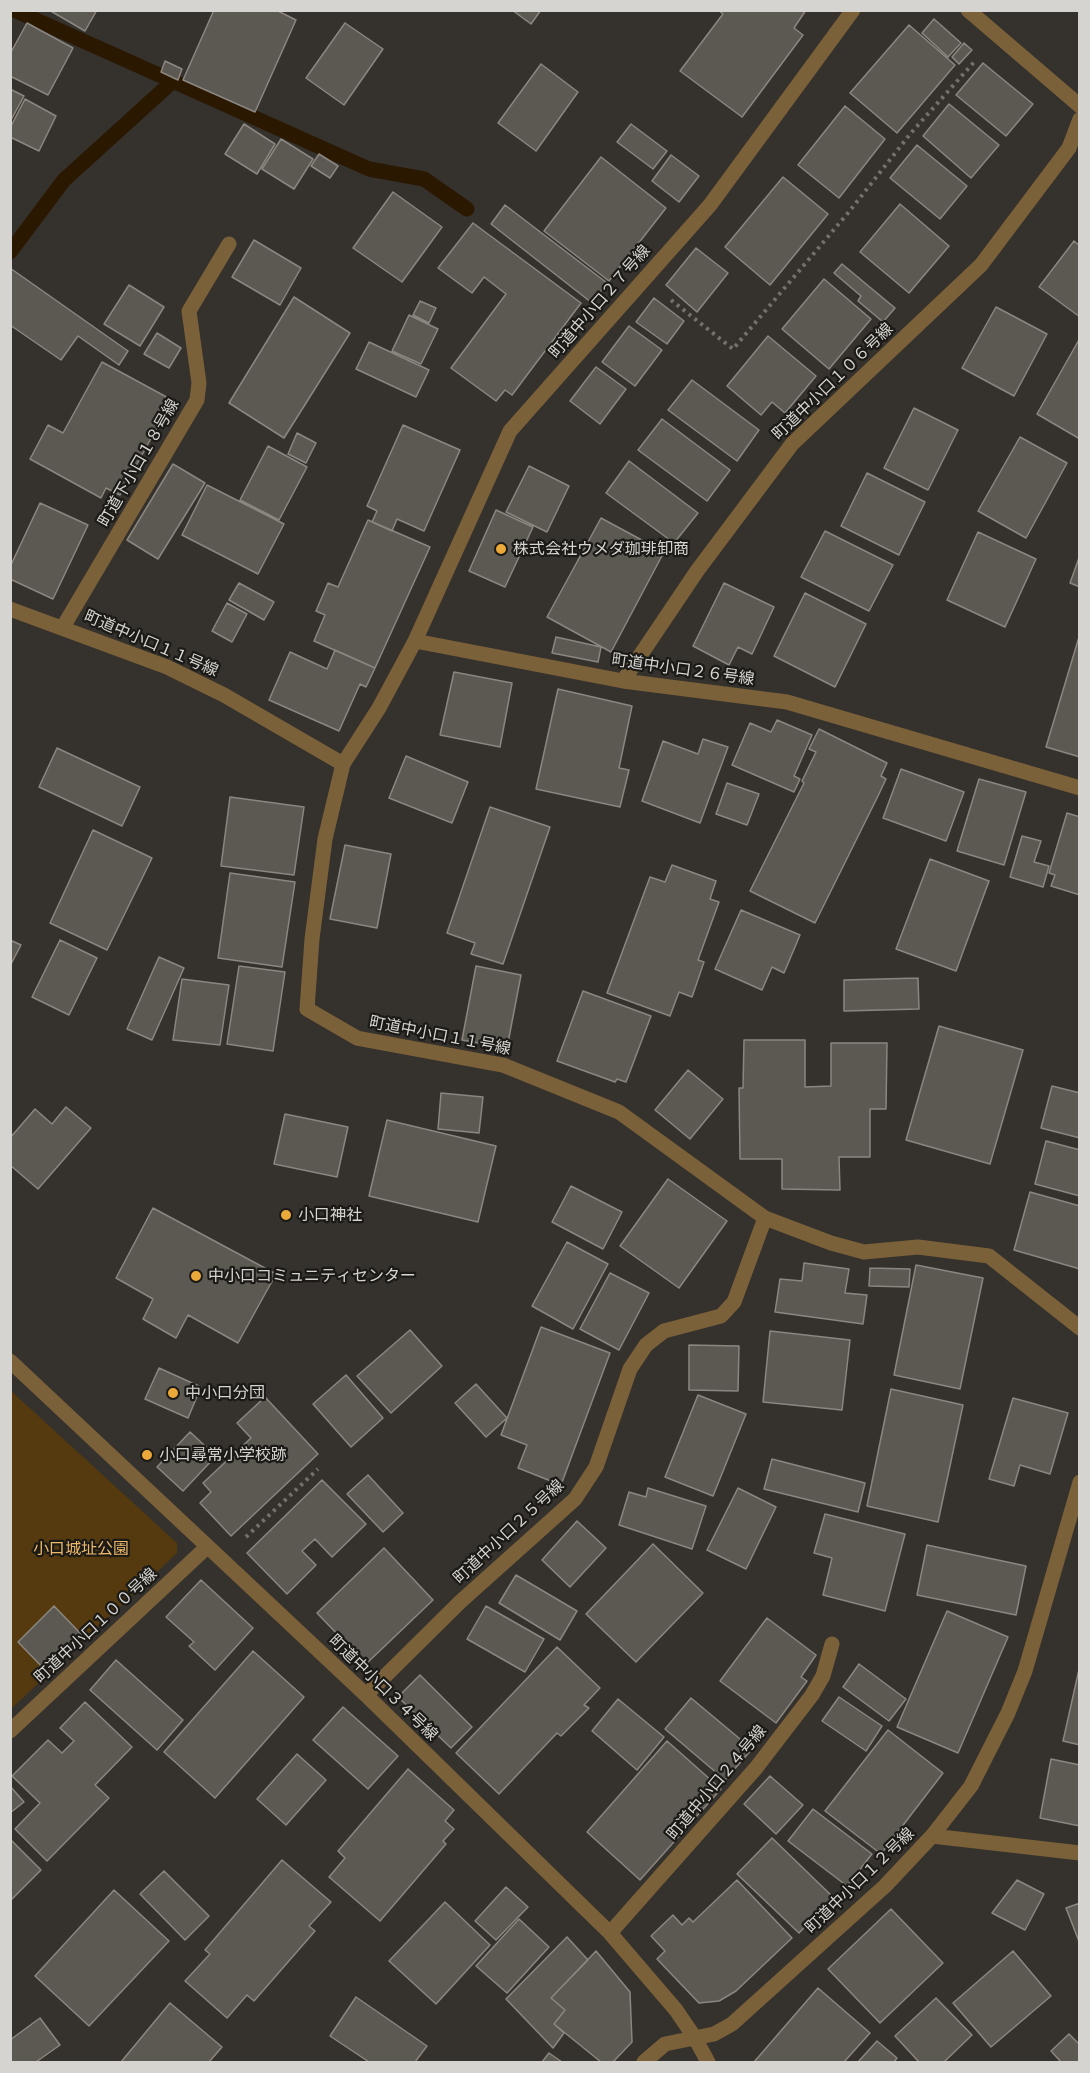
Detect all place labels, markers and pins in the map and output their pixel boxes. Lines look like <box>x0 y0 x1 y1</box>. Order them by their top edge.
place label: 株式会社ウメダ珈琲卸商 <box>513 539 689 559</box>
marker: 株式会社ウメダ珈琲卸商 <box>494 542 508 556</box>
place label: 小口神社 <box>298 1205 362 1225</box>
marker: 小口神社 <box>279 1208 293 1222</box>
place label: 中小口コミュニティセンター <box>208 1266 416 1286</box>
marker: 中小口コミュニティセンター <box>189 1269 203 1283</box>
place label: 中小口分団 <box>185 1383 265 1403</box>
marker: 中小口分団 <box>166 1386 180 1400</box>
place label: 小口尋常小学校跡 <box>159 1445 287 1465</box>
marker: 小口尋常小学校跡 <box>140 1448 154 1462</box>

